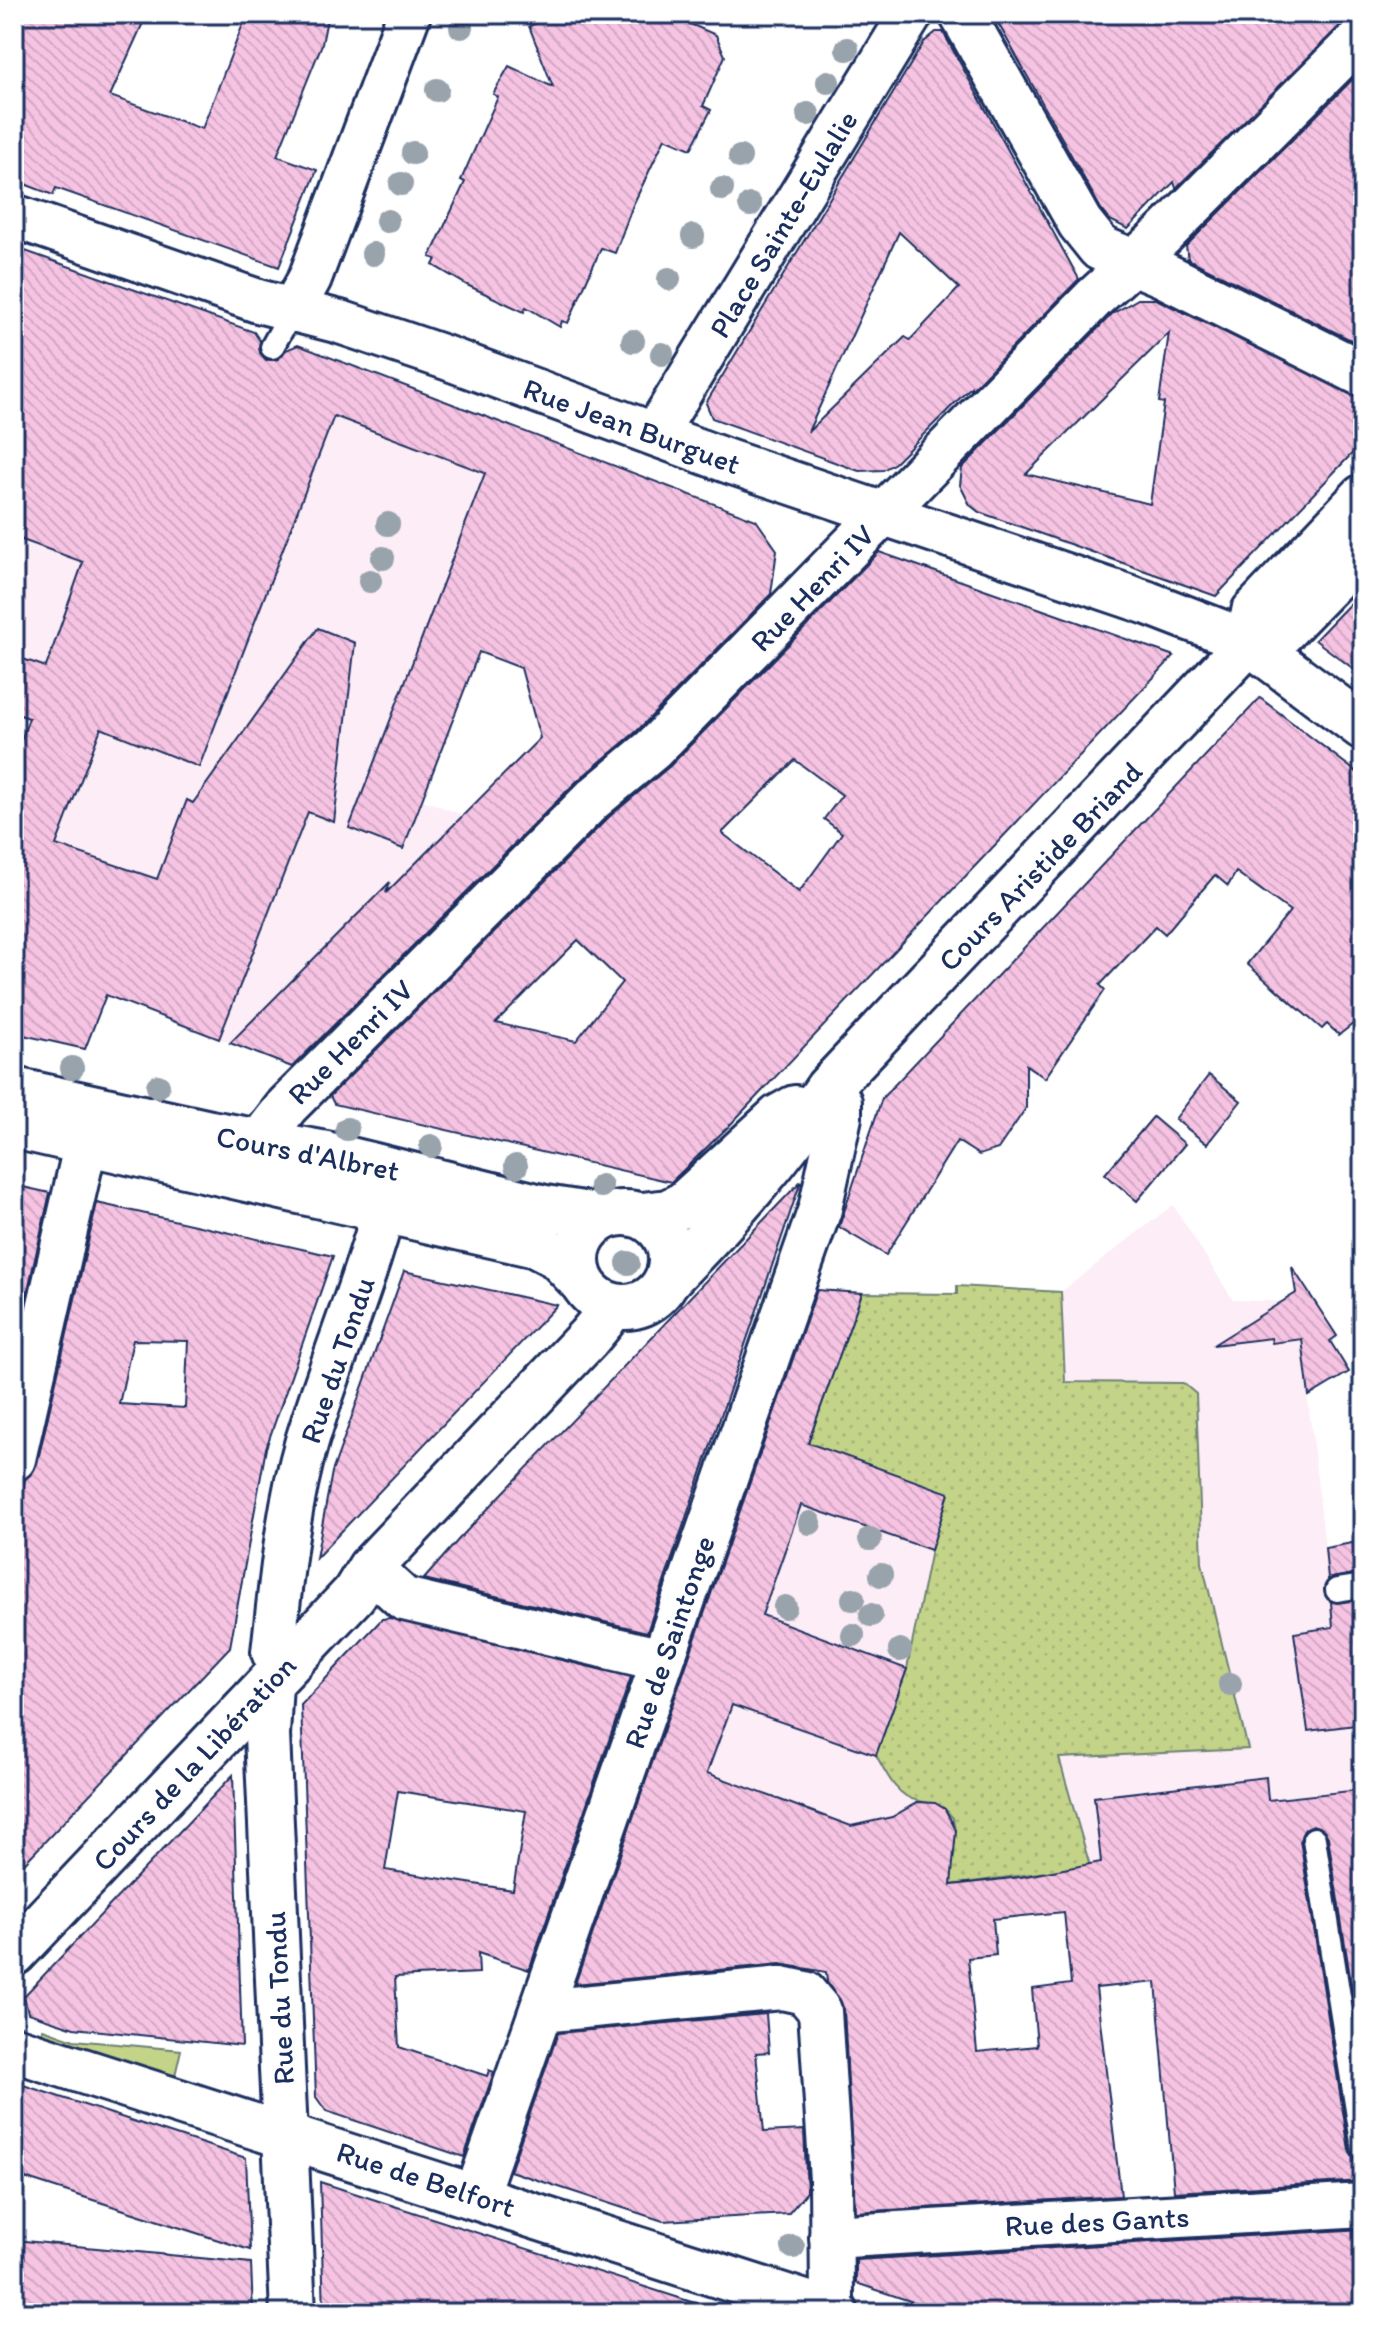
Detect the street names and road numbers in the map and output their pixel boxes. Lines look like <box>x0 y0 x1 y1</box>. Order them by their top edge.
street label: Place Sainte-Eulalie <box>701 104 865 344</box>
street label: Rue Jean Burguet <box>518 370 746 482</box>
street label: Rue Henri IV <box>742 516 882 659</box>
street label: Cours Aristide Briand <box>930 753 1150 979</box>
street label: Rue Henri IV <box>279 971 421 1113</box>
street label: Cours d'Albret <box>213 1117 403 1189</box>
street label: Rue du Tondu <box>291 1272 383 1448</box>
street label: Rue de Saintonge <box>615 1531 723 1753</box>
street label: Cours de la Libération <box>84 1647 304 1879</box>
street label: Rue du Tondu <box>256 1910 302 2086</box>
street label: Rue de Belfort <box>332 2133 520 2225</box>
street label: Rue des Gants <box>1004 2198 1190 2244</box>

